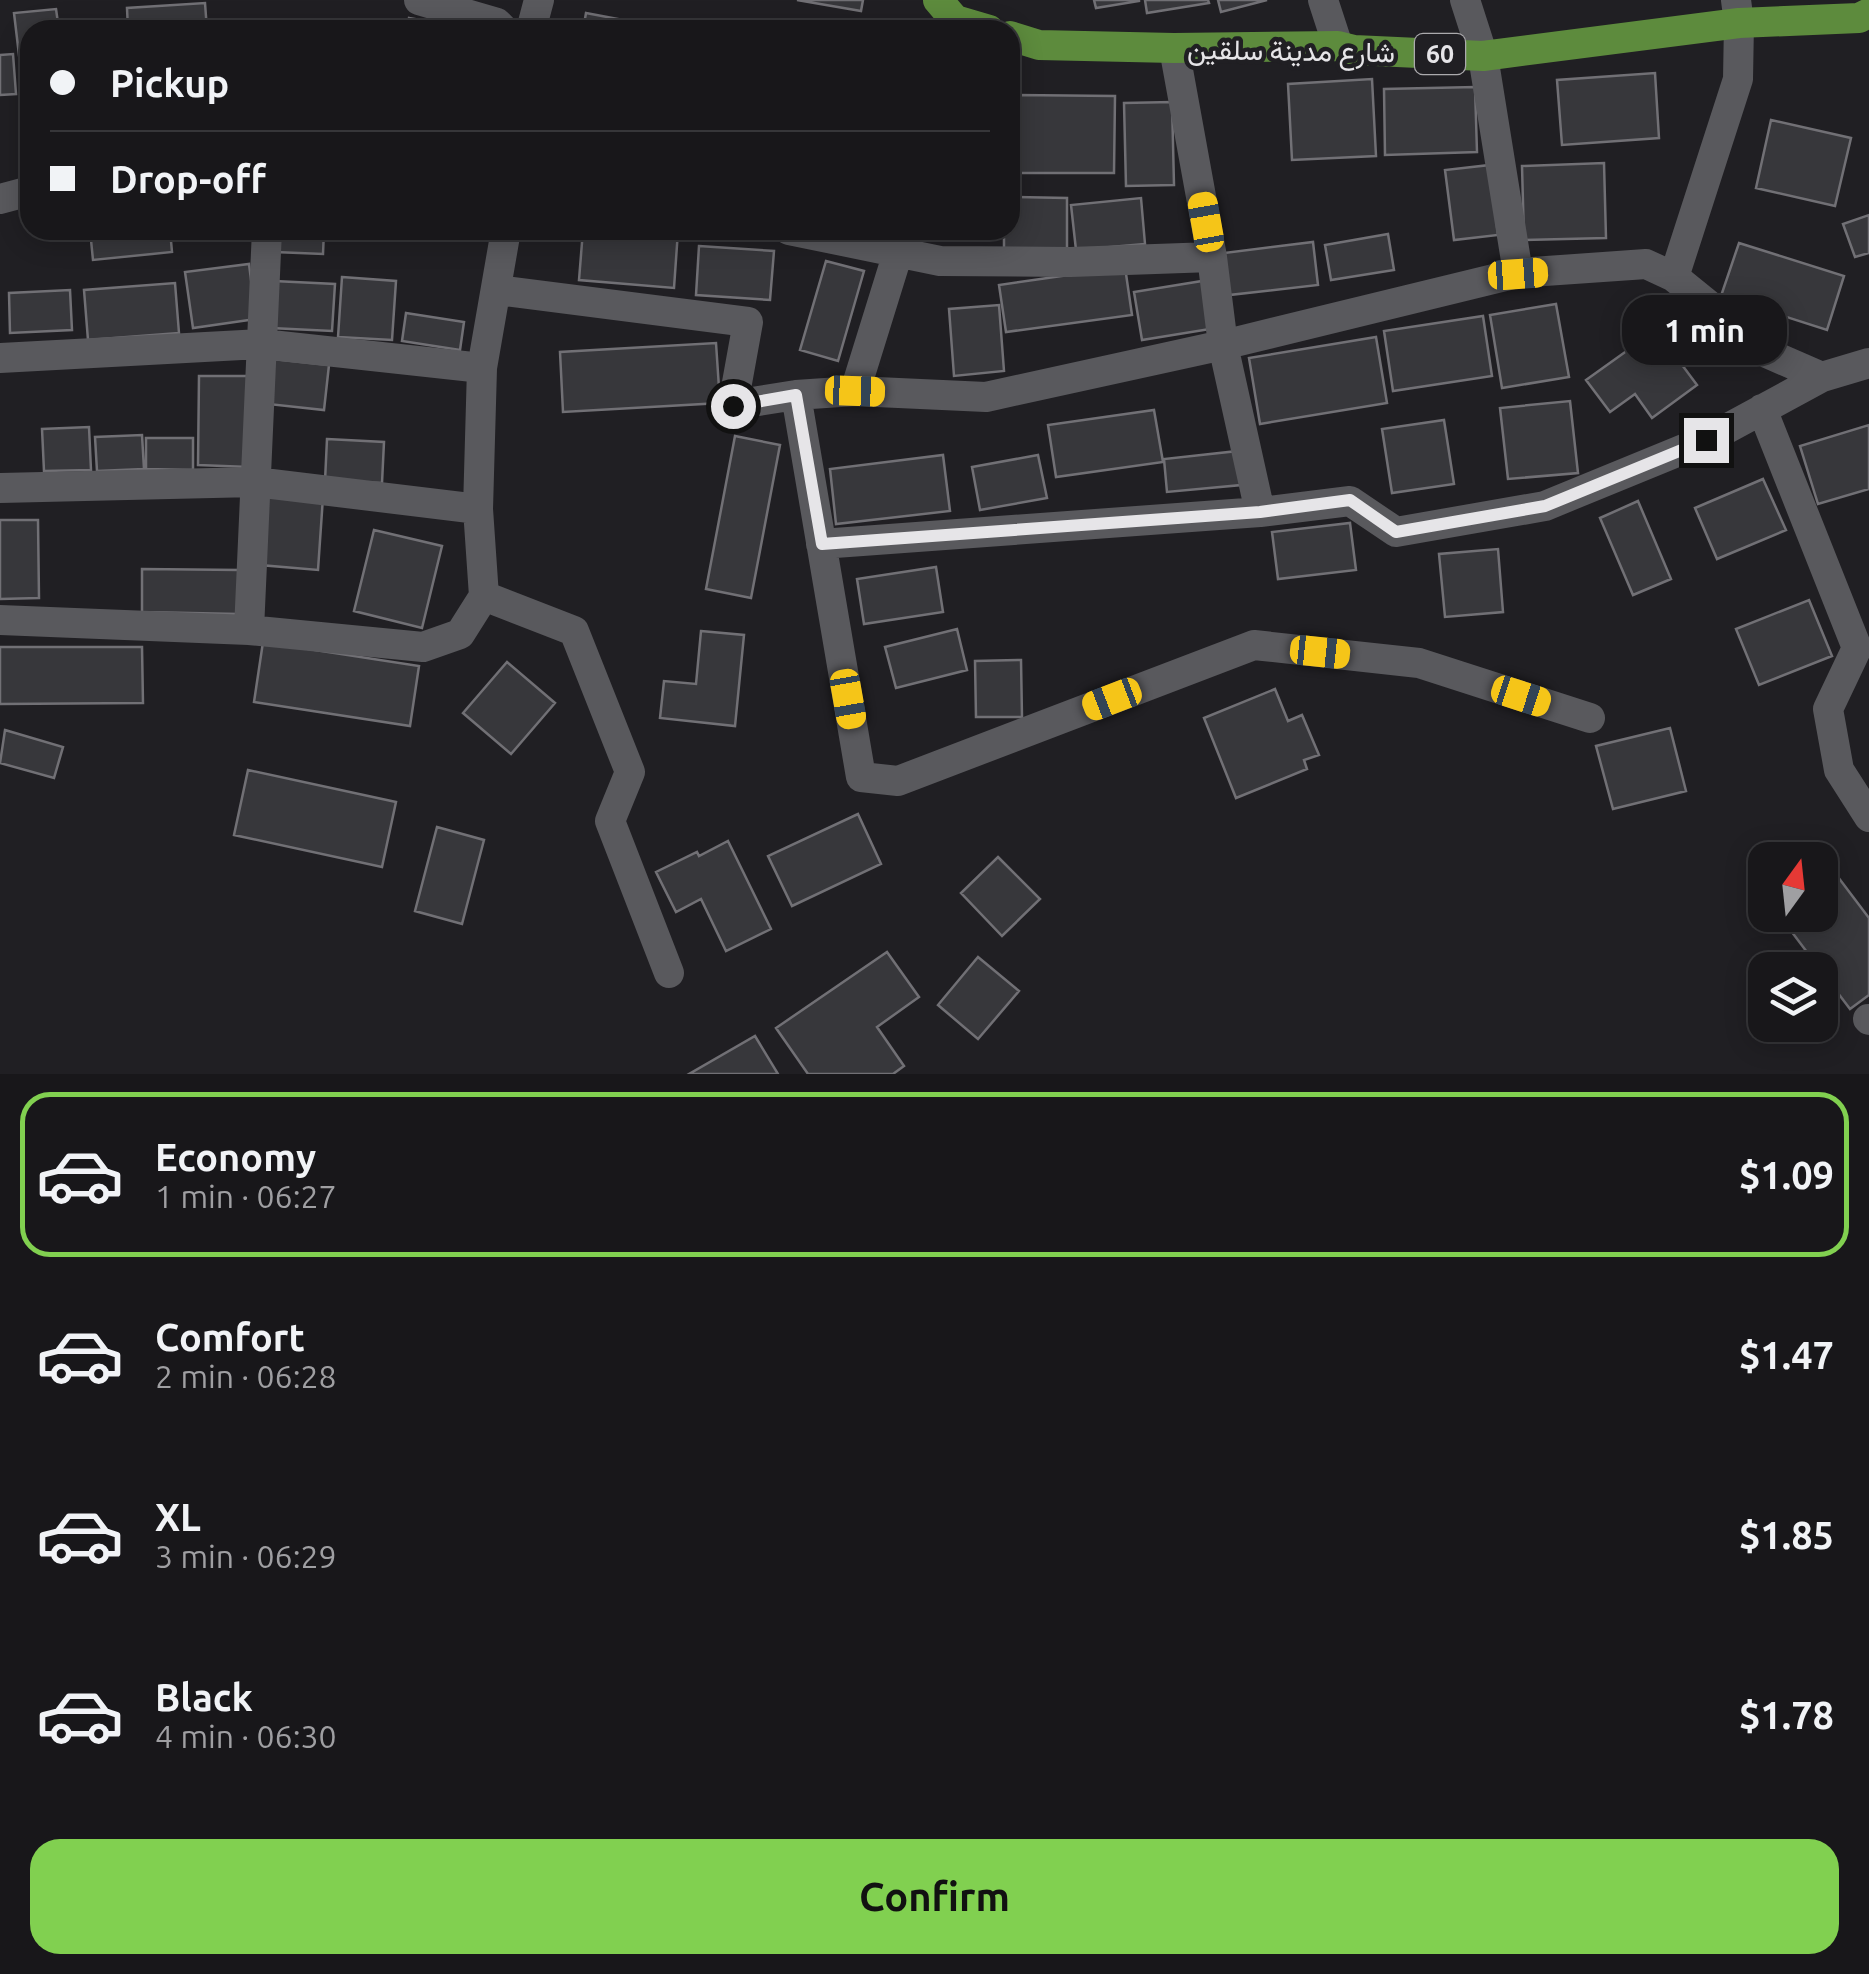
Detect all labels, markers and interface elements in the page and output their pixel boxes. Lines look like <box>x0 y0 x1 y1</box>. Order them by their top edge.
street label: شارع مدينة سلقين <box>1187 33 1395 71</box>
road number: 60 <box>1415 34 1465 74</box>
text: Pickup <box>110 62 229 104</box>
text: Drop-off <box>110 158 266 200</box>
car <box>1186 190 1226 254</box>
car <box>1487 257 1549 291</box>
callout: 1 min <box>1624 295 1788 365</box>
text: 1 min <box>1664 312 1745 348</box>
car <box>824 375 886 407</box>
route start <box>711 384 756 429</box>
route end <box>1684 418 1729 463</box>
car <box>1289 634 1351 670</box>
car <box>828 667 868 731</box>
car <box>1488 672 1554 720</box>
car <box>1079 674 1145 724</box>
north arrow <box>1748 842 1838 932</box>
map controls <box>1748 842 1838 1042</box>
button: layers <box>1748 952 1838 1042</box>
icon: car <box>35 1130 125 1220</box>
text: Economy <box>155 1136 316 1178</box>
text: $1.09 <box>1739 1154 1834 1196</box>
text: 1 min · 06:27 <box>155 1178 337 1214</box>
icon: car <box>35 1310 125 1400</box>
text: Comfort <box>155 1316 305 1358</box>
text: $1.47 <box>1739 1334 1834 1376</box>
text: 2 min · 06:28 <box>155 1358 337 1394</box>
icon: car <box>35 1490 125 1580</box>
text: XL <box>155 1496 201 1538</box>
text: $1.85 <box>1739 1514 1834 1556</box>
text: 3 min · 06:29 <box>155 1538 337 1574</box>
icon: car <box>35 1670 125 1760</box>
text: Black <box>155 1676 253 1718</box>
text: $1.78 <box>1739 1694 1834 1736</box>
text: 4 min · 06:30 <box>155 1718 337 1754</box>
button: Confirm <box>30 1839 1839 1954</box>

